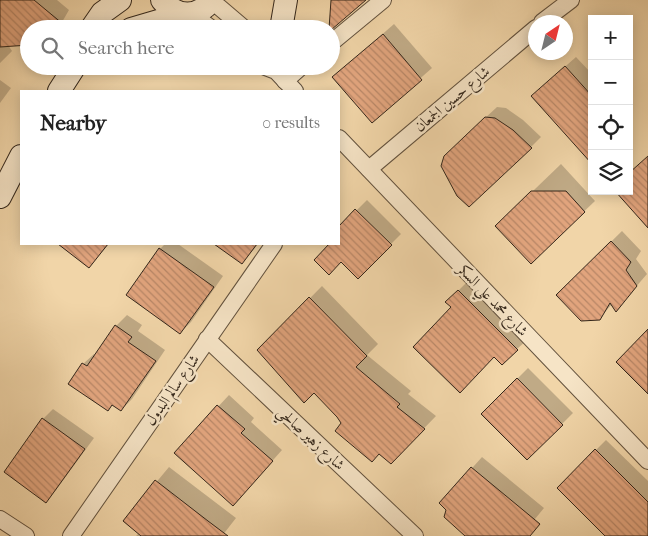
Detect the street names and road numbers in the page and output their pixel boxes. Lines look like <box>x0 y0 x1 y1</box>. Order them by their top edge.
street label: شارع حسين الجمعان <box>411 62 496 139</box>
street label: شارع محمد علي السكر <box>449 259 532 343</box>
street label: شارع سالم البدول <box>141 351 206 431</box>
street label: شارع زهير صالحي <box>270 402 348 477</box>

